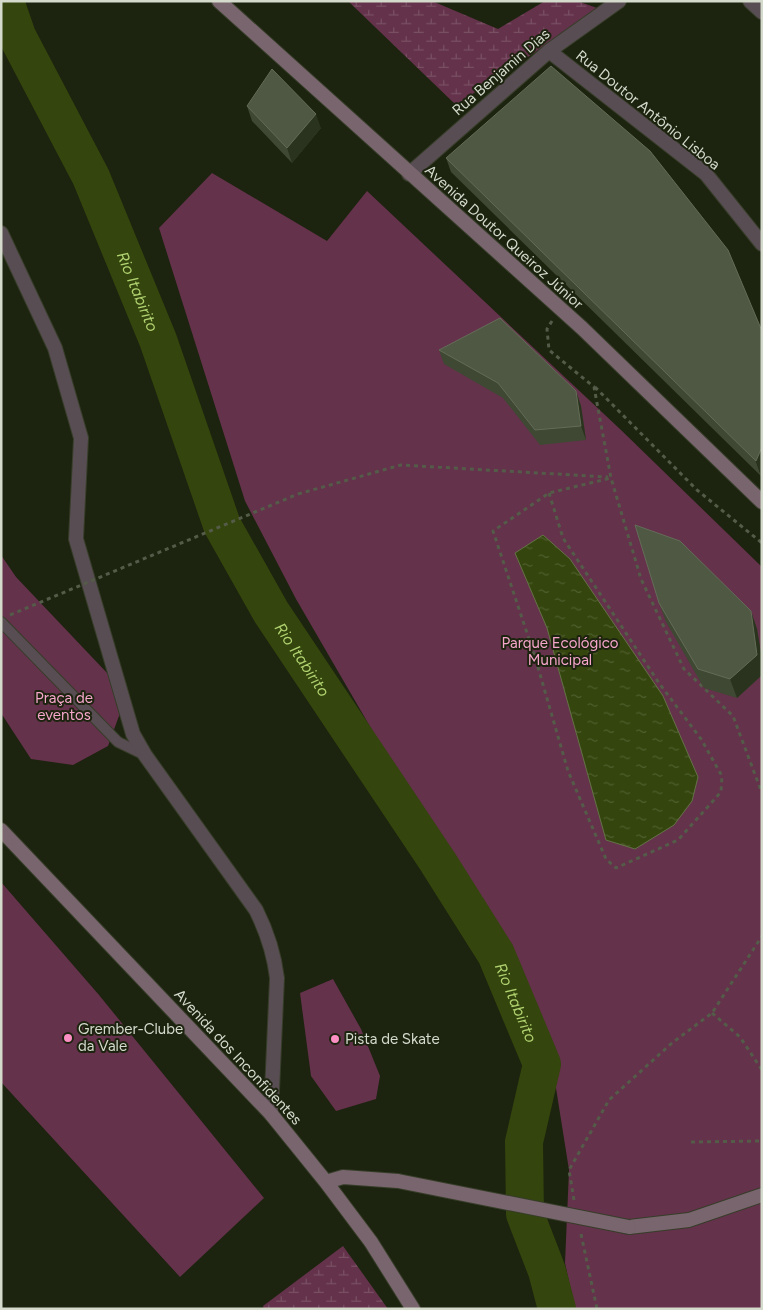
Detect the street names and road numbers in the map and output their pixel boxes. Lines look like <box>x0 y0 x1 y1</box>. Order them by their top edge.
street label: Rua Benjamin Dias <box>449 25 553 119</box>
street label: Rua Doutor Antônio Lisboa <box>572 46 724 174</box>
street label: Avenida Doutor Queiroz Júnior <box>421 161 587 313</box>
street label: Avenida dos Inconfidentes <box>170 985 306 1129</box>

